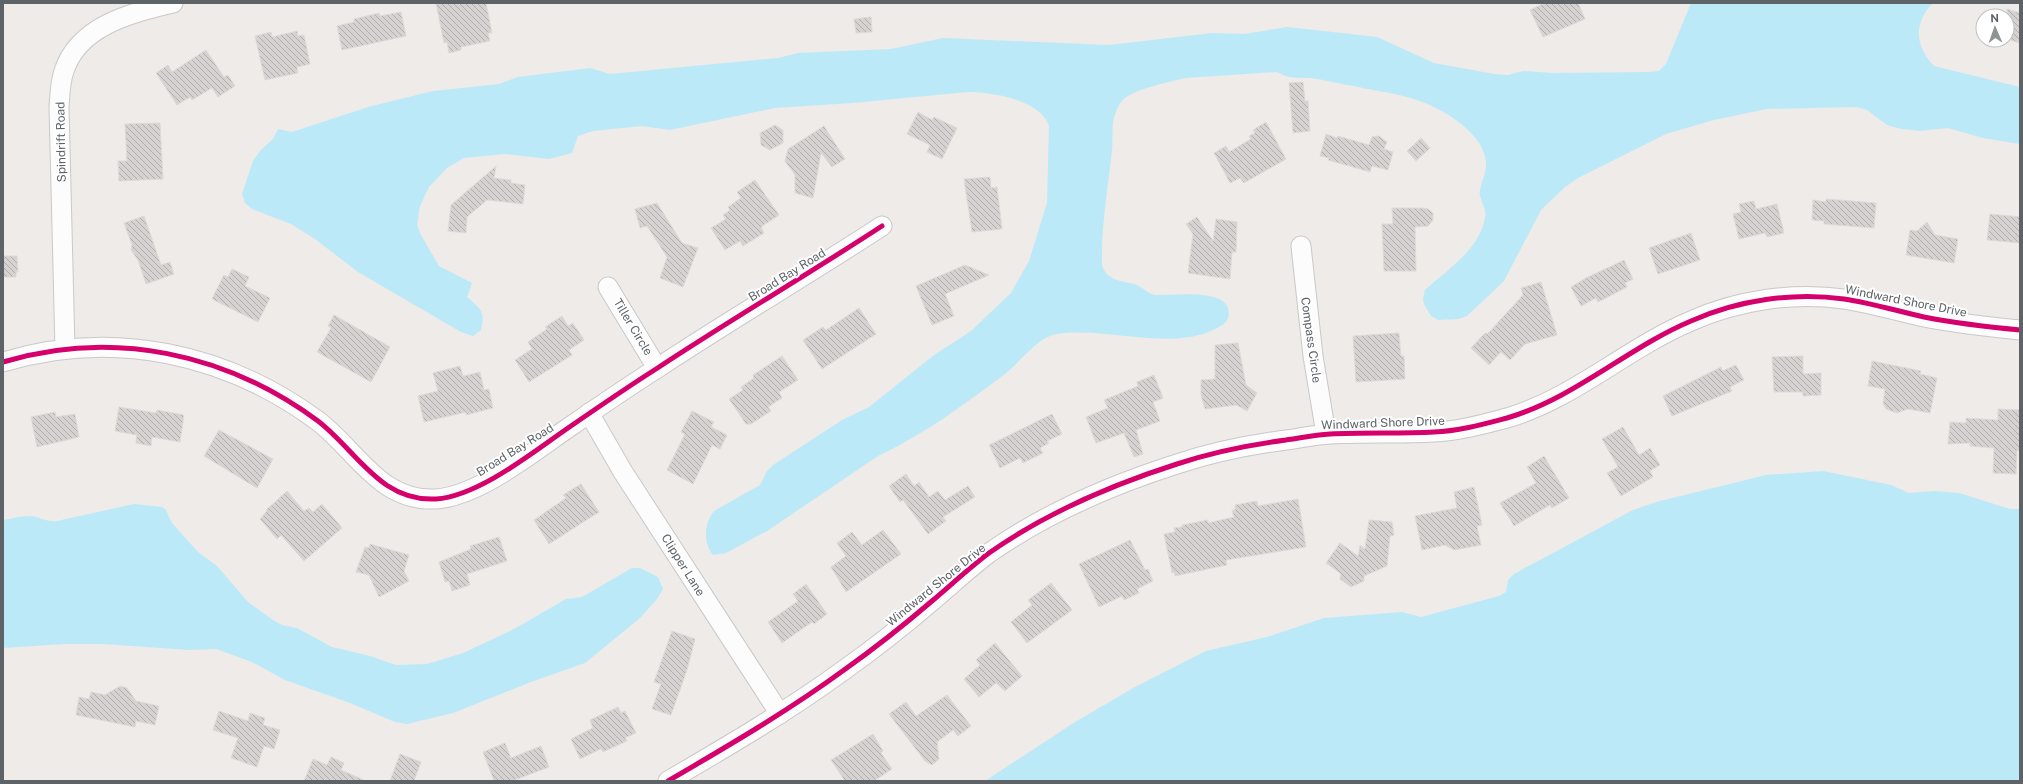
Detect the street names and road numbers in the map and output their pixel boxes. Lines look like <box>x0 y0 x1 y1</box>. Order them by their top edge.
street label: Spindrift Road <box>53 102 69 182</box>
street label: Broad Bay Road <box>746 246 828 304</box>
street label: Windward Shore Drive <box>1844 282 1968 320</box>
street label: Tiller Circle <box>611 296 656 358</box>
street label: Compass Circle <box>1298 296 1324 384</box>
street label: Windward Shore Drive <box>1321 414 1445 432</box>
street label: Broad Bay Road <box>474 421 556 479</box>
street label: Clipper Lane <box>658 531 708 599</box>
street label: Windward Shore Drive <box>883 540 989 629</box>

